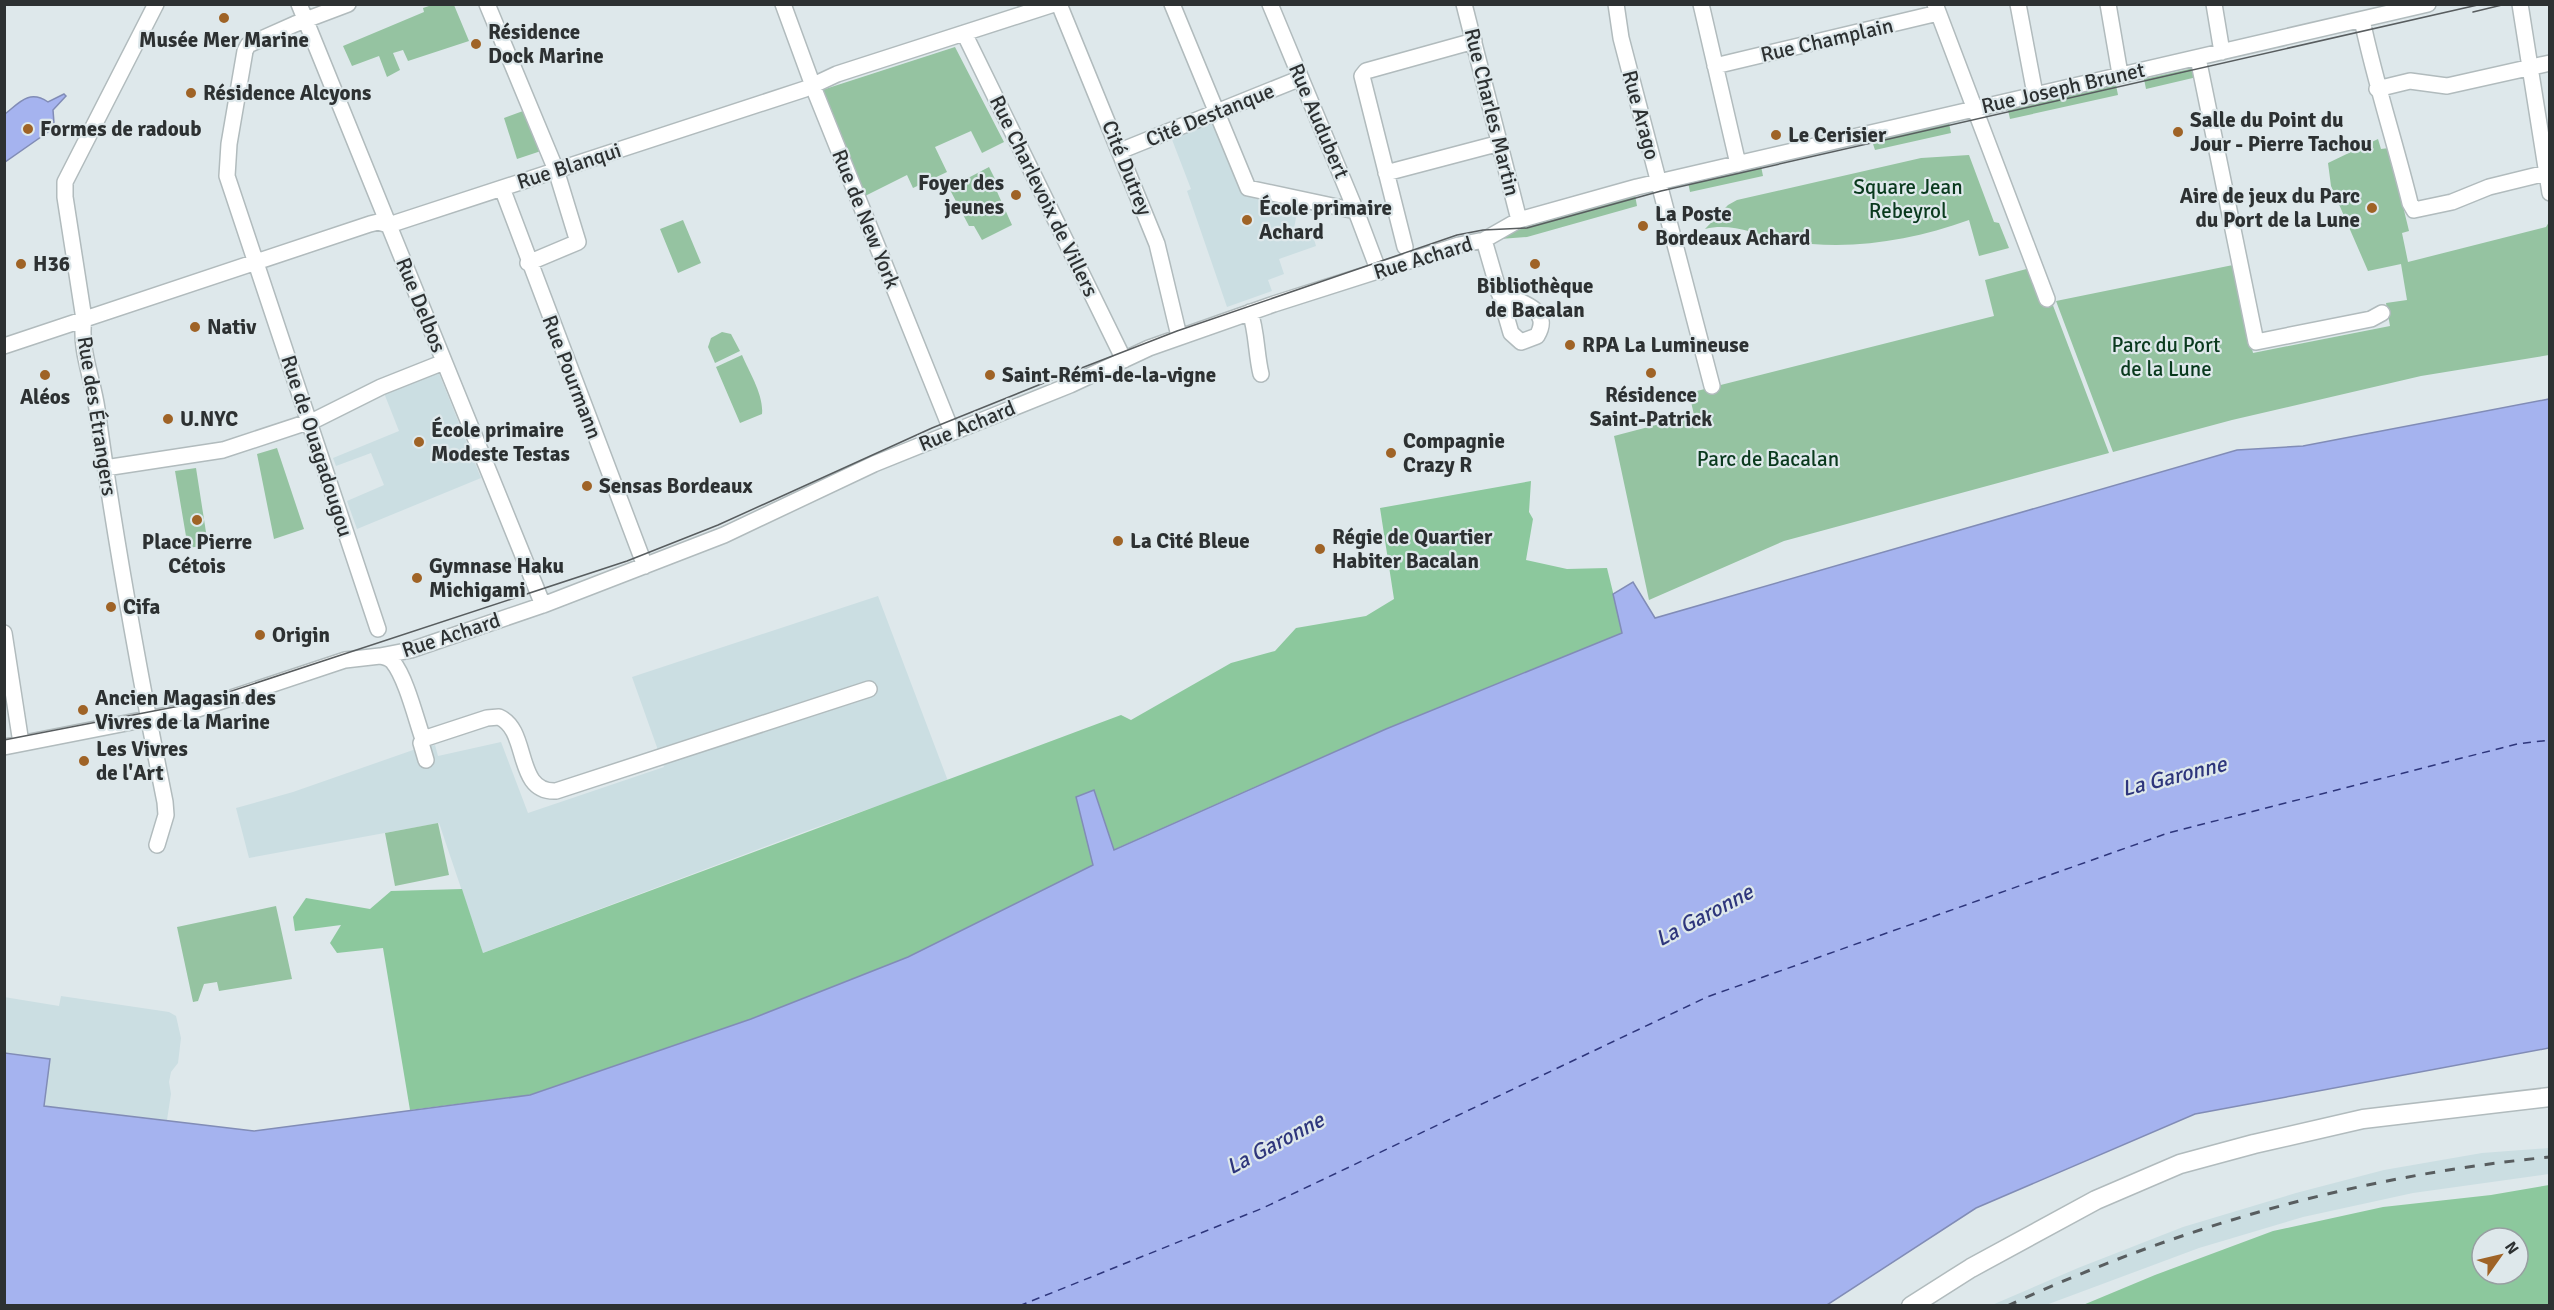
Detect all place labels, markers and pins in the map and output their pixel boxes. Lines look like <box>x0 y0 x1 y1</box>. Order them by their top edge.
marker: Musée Mer Marine <box>217 11 231 25</box>
place label: Résidence Dock Marine <box>488 19 604 69</box>
place label: Musée Mer Marine <box>139 27 309 53</box>
marker: Résidence Dock Marine <box>469 37 483 51</box>
place label: Résidence Alcyons <box>203 80 371 106</box>
marker: Résidence Alcyons <box>184 86 198 100</box>
place label: Salle du Point du Jour - Pierre Tachou <box>2190 107 2372 157</box>
place label: Formes de radoub <box>40 116 201 142</box>
marker: Formes de radoub <box>21 122 35 136</box>
place label: Le Cerisier <box>1788 122 1887 148</box>
marker: Salle du Point du Jour - Pierre Tachou <box>2171 125 2185 139</box>
marker: Le Cerisier <box>1769 128 1783 142</box>
place label: Foyer des jeunes <box>918 170 1004 220</box>
place label: Aire de jeux du Parc du Port de la Lune <box>2180 183 2360 233</box>
marker: Foyer des jeunes <box>1009 188 1023 202</box>
place label: École primaire Achard <box>1259 194 1392 245</box>
place label: La Poste Bordeaux Achard <box>1655 201 1810 251</box>
marker: Aire de jeux du Parc du Port de la Lune <box>2365 201 2379 215</box>
marker: École primaire Achard <box>1240 213 1254 227</box>
marker: La Poste Bordeaux Achard <box>1636 219 1650 233</box>
place label: H36 <box>33 251 70 277</box>
marker: H36 <box>14 257 28 271</box>
marker: Bibliothèque de Bacalan <box>1528 257 1542 271</box>
place label: Bibliothèque de Bacalan <box>1477 273 1593 323</box>
place label: Nativ <box>207 314 257 340</box>
marker: Nativ <box>188 320 202 334</box>
place label: RPA La Lumineuse <box>1582 332 1749 358</box>
marker: RPA La Lumineuse <box>1563 338 1577 352</box>
place label: Saint-Rémi-de-la-vigne <box>1002 362 1216 388</box>
marker: Résidence Saint-Patrick <box>1644 366 1658 380</box>
marker: Aléos <box>38 368 52 382</box>
marker: Saint-Rémi-de-la-vigne <box>983 368 997 382</box>
place label: Résidence Saint-Patrick <box>1590 382 1712 432</box>
place label: Aléos <box>20 384 70 410</box>
place label: U.NYC <box>180 406 238 432</box>
marker: U.NYC <box>161 412 175 426</box>
place label: École primaire Modeste Testas <box>431 416 570 467</box>
place label: Compagnie Crazy R <box>1403 428 1505 478</box>
marker: École primaire Modeste Testas <box>412 435 426 449</box>
marker: Compagnie Crazy R <box>1384 446 1398 460</box>
place label: Sensas Bordeaux <box>599 473 754 499</box>
marker: Sensas Bordeaux <box>580 479 594 493</box>
marker: Place Pierre Cétois <box>190 513 204 527</box>
place label: Régie de Quartier Habiter Bacalan <box>1332 524 1493 574</box>
place label: La Cité Bleue <box>1130 528 1250 554</box>
place label: Place Pierre Cétois <box>142 529 252 579</box>
marker: La Cité Bleue <box>1111 534 1125 548</box>
marker: Régie de Quartier Habiter Bacalan <box>1313 542 1327 556</box>
place label: Gymnase Haku Michigami <box>429 553 564 603</box>
marker: Gymnase Haku Michigami <box>410 571 424 585</box>
place label: Cifa <box>123 594 161 620</box>
marker: Cifa <box>104 600 118 614</box>
place label: Origin <box>272 622 330 648</box>
marker: Origin <box>253 628 267 642</box>
place label: Ancien Magasin des Vivres de la Marine <box>95 685 276 735</box>
marker: Ancien Magasin des Vivres de la Marine <box>76 703 90 717</box>
place label: Les Vivres de l'Art <box>96 736 188 786</box>
marker: Les Vivres de l'Art <box>77 754 91 768</box>

